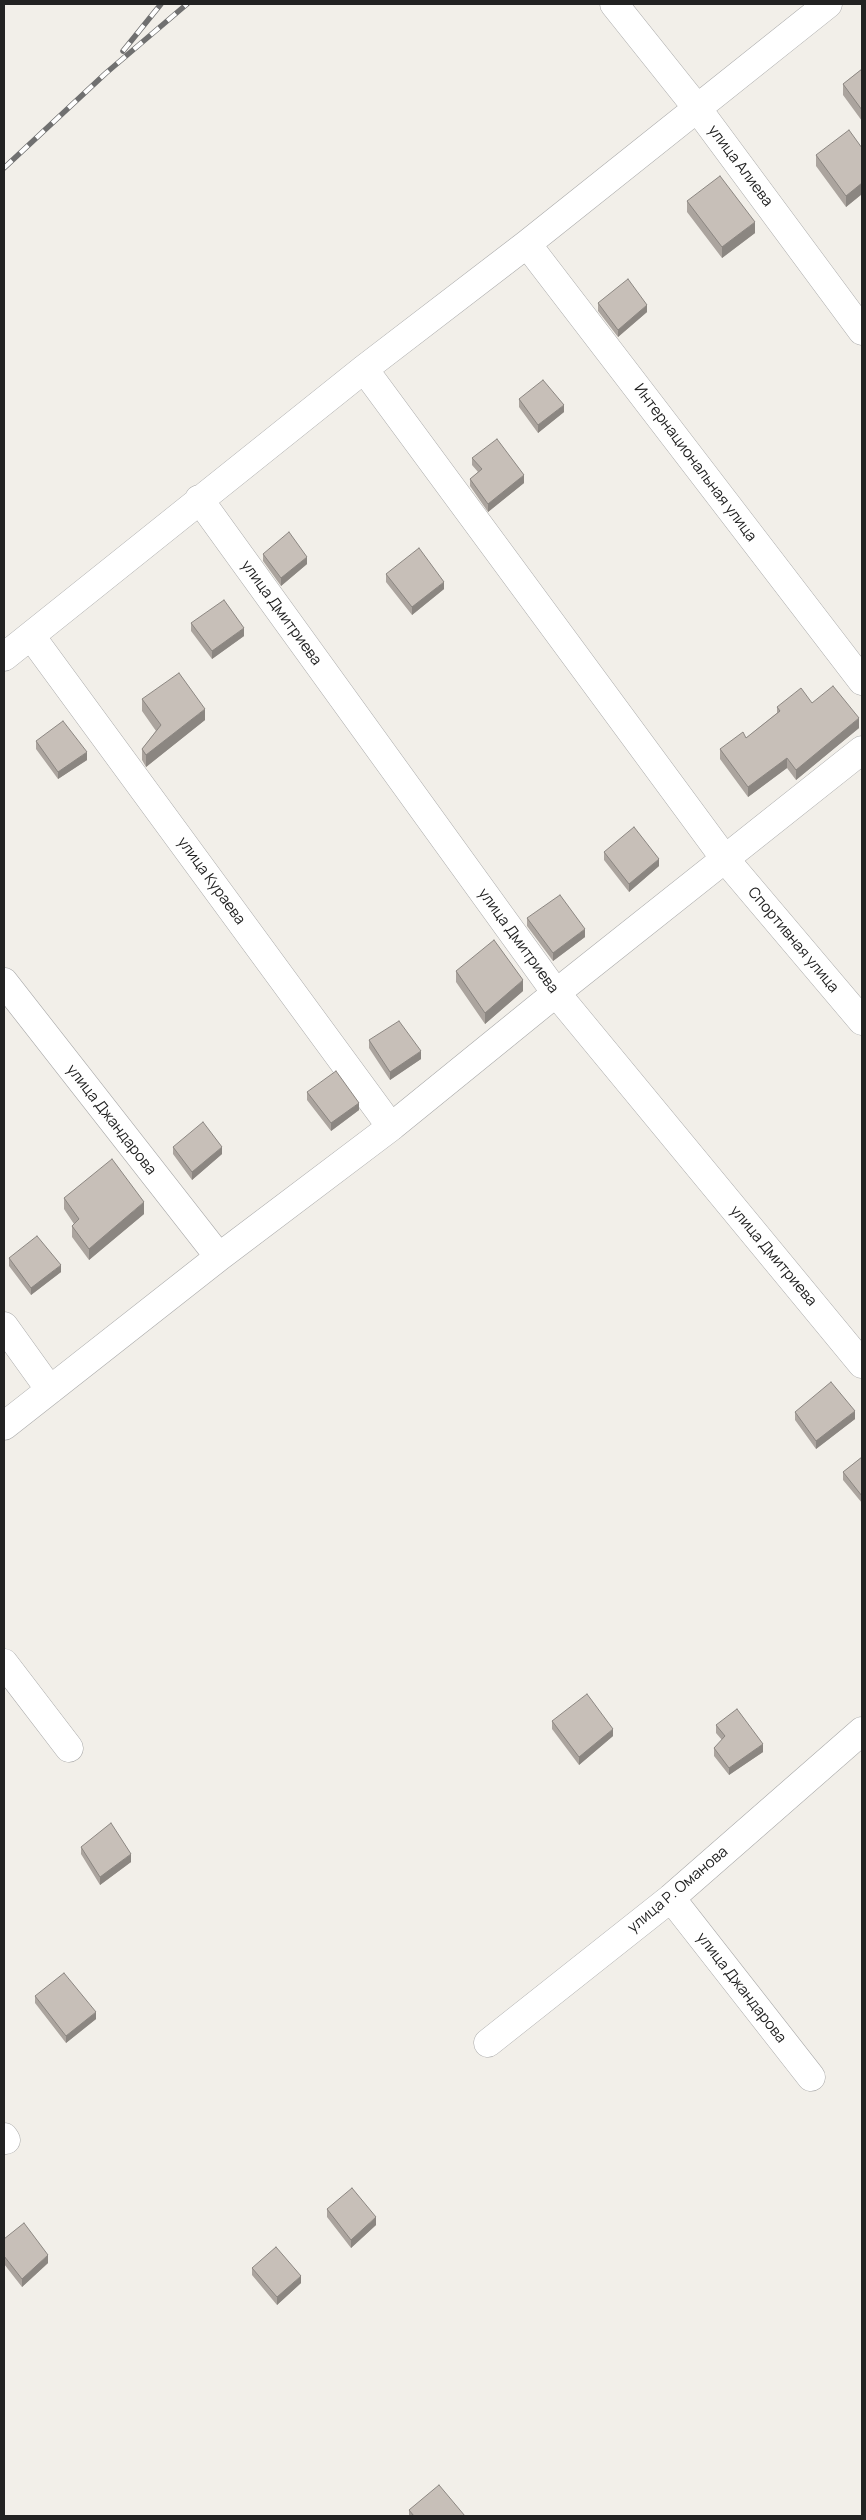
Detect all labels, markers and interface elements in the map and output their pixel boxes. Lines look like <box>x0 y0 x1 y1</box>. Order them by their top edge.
street label: улица Алиева <box>704 122 776 210</box>
street label: Интернациональная улица <box>630 381 760 545</box>
street label: улица Дмитриева <box>237 557 325 669</box>
street label: улица Кураева <box>173 834 249 928</box>
street label: Спортивная улица <box>744 884 842 996</box>
street label: улица Дмитриева <box>474 885 562 997</box>
street label: улица Джандарова <box>62 1061 160 1179</box>
street label: улица Дмитриева <box>726 1202 820 1310</box>
street label: улица Р. Оманова <box>624 1843 732 1937</box>
street label: улица Джандарова <box>692 1929 790 2047</box>

